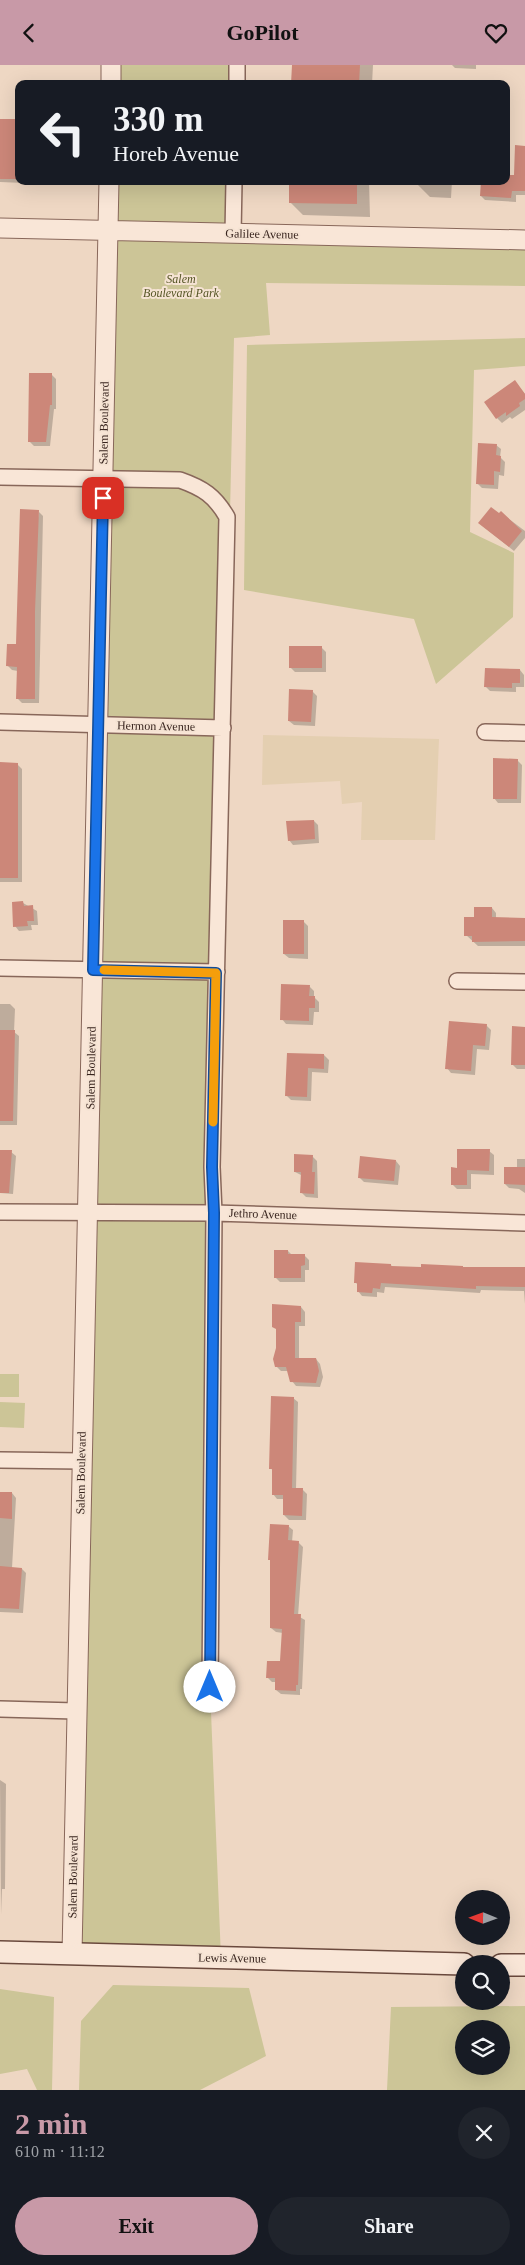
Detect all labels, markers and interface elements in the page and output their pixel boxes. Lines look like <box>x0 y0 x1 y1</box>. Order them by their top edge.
icon: back <box>15 19 43 47</box>
icon: heart <box>482 19 510 47</box>
text: GoPilot <box>226 20 299 45</box>
icon: left <box>30 100 95 165</box>
text: 330 m <box>113 100 203 139</box>
text: Horeb Avenue <box>113 141 239 166</box>
street label: Galilee Avenue <box>225 226 299 242</box>
park label: Salem Boulevard Park <box>143 272 220 300</box>
street label: Salem Boulevard <box>96 381 112 465</box>
pin <box>82 477 124 519</box>
icon: arrive <box>89 484 117 512</box>
street label: Hermon Avenue <box>117 718 195 734</box>
street label: Salem Boulevard <box>83 1026 99 1110</box>
street label: Jethro Avenue <box>229 1206 297 1222</box>
street label: Salem Boulevard <box>73 1431 89 1515</box>
position arrow <box>183 1660 235 1712</box>
street label: Salem Boulevard <box>65 1835 81 1919</box>
north arrow <box>455 1890 510 1945</box>
map controls <box>455 1890 510 2075</box>
street label: Lewis Avenue <box>198 1950 266 1966</box>
button: search <box>455 1955 510 2010</box>
button: layers <box>455 2020 510 2075</box>
text: 2 min <box>15 2107 88 2140</box>
button: close <box>458 2107 510 2159</box>
text: 610 m · 11:12 <box>15 2143 105 2160</box>
button: Exit <box>15 2197 258 2255</box>
button: Share <box>268 2197 510 2255</box>

